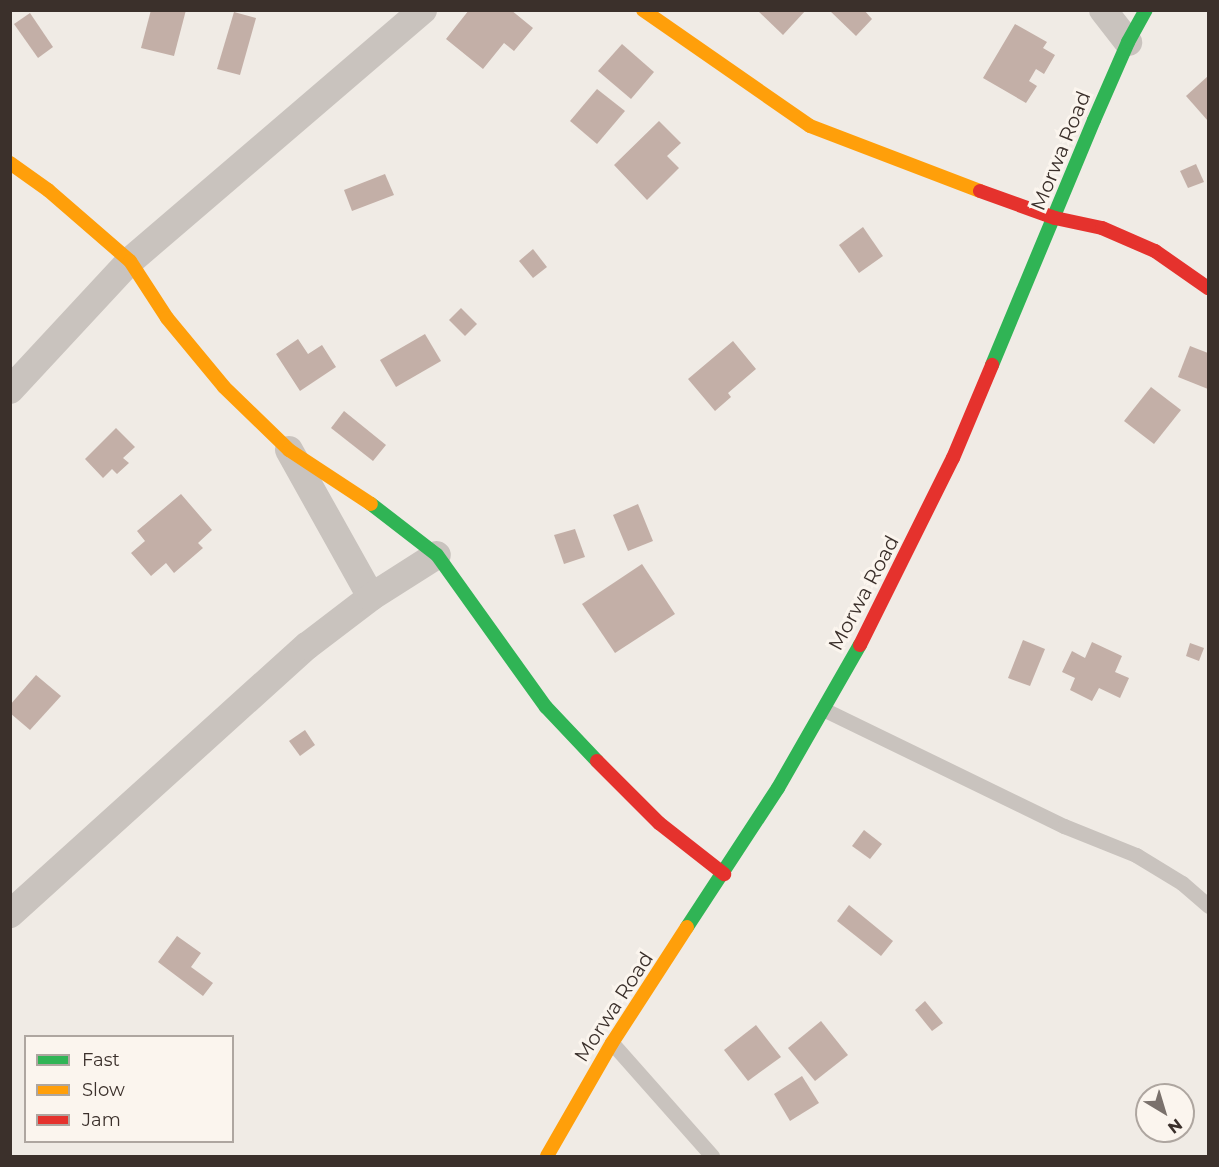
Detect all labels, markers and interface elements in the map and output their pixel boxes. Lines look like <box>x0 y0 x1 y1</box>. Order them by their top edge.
street label: Morwa Road <box>1026 88 1096 214</box>
street label: Morwa Road <box>824 532 904 654</box>
street label: Morwa Road <box>569 947 659 1067</box>
legend <box>24 1035 234 1143</box>
text: Fast <box>82 1049 120 1071</box>
text: Slow <box>82 1079 125 1101</box>
north arrow <box>1135 1083 1195 1143</box>
text: Jam <box>82 1109 121 1131</box>
text: N <box>1164 1115 1186 1137</box>

